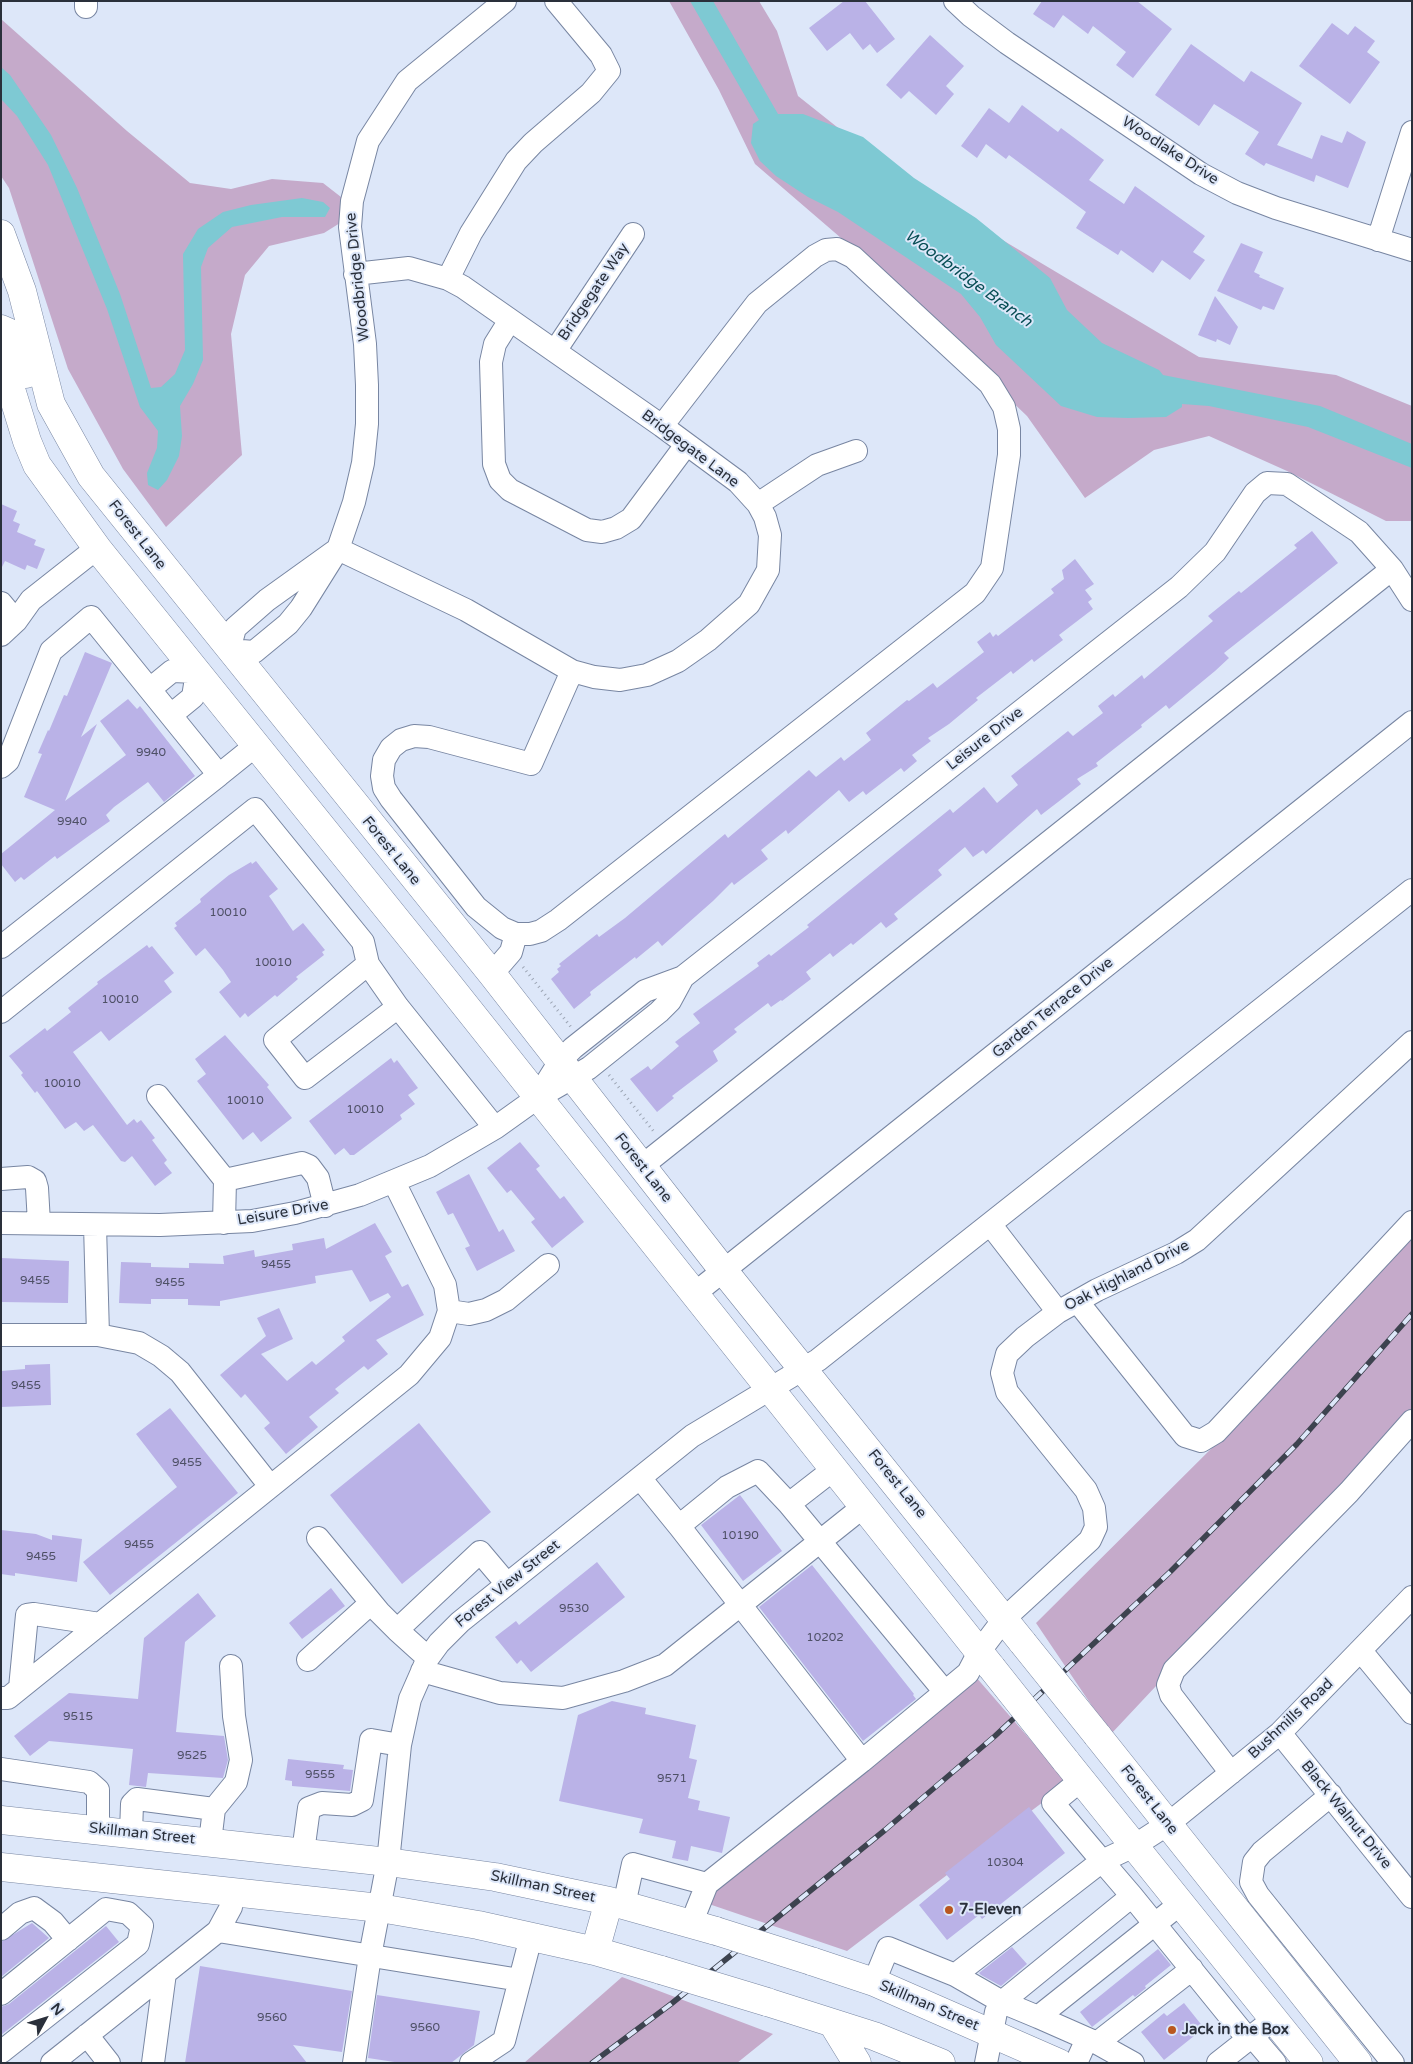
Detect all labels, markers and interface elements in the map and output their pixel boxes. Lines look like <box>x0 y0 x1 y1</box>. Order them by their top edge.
street label: Woodlake Drive <box>1118 113 1222 189</box>
street label: Woodbridge Drive <box>342 212 374 342</box>
water label: Woodbridge Branch <box>901 226 1035 332</box>
street label: Bridgegate Way <box>555 240 633 344</box>
street label: Bridgegate Lane <box>638 406 742 492</box>
street label: Forest Lane <box>104 497 170 573</box>
street label: Leisure Drive <box>943 704 1027 774</box>
house number: 9940 <box>136 746 166 760</box>
street label: Forest Lane <box>358 813 424 889</box>
house number: 9940 <box>57 815 87 829</box>
house number: 10010 <box>209 906 247 920</box>
street label: Garden Terrace Drive <box>989 954 1117 1062</box>
house number: 10010 <box>254 956 292 970</box>
house number: 10010 <box>101 993 139 1007</box>
house number: 10010 <box>43 1077 81 1091</box>
house number: 10010 <box>226 1094 264 1108</box>
house number: 10010 <box>346 1103 384 1117</box>
street label: Forest Lane <box>610 1130 676 1206</box>
street label: Leisure Drive <box>236 1196 330 1230</box>
street label: Oak Highland Drive <box>1062 1237 1192 1315</box>
house number: 9455 <box>261 1258 291 1272</box>
house number: 9455 <box>20 1274 50 1288</box>
house number: 9455 <box>155 1276 185 1290</box>
house number: 9455 <box>11 1379 41 1393</box>
street label: Forest Lane <box>864 1446 930 1522</box>
house number: 9455 <box>172 1456 202 1470</box>
house number: 10190 <box>721 1529 759 1543</box>
street label: Forest View Street <box>452 1536 564 1632</box>
house number: 9455 <box>124 1538 154 1552</box>
house number: 9455 <box>26 1550 56 1564</box>
house number: 9530 <box>559 1602 589 1616</box>
house number: 10202 <box>806 1631 844 1645</box>
street label: Bushmills Road <box>1245 1675 1337 1763</box>
house number: 9515 <box>63 1710 93 1724</box>
house number: 9525 <box>177 1749 207 1763</box>
street label: Black Walnut Drive <box>1297 1757 1395 1873</box>
street label: Forest Lane <box>1116 1762 1182 1838</box>
house number: 9555 <box>305 1768 335 1782</box>
house number: 9571 <box>657 1772 687 1786</box>
street label: Skillman Street <box>88 1819 196 1849</box>
house number: 10304 <box>986 1856 1024 1870</box>
street label: Skillman Street <box>489 1867 597 1907</box>
place label: 7-Eleven <box>959 1901 1021 1919</box>
marker: 7-Eleven <box>943 1904 955 1916</box>
street label: Skillman Street <box>876 1977 982 2035</box>
north arrow <box>20 1994 70 2044</box>
text: N <box>47 2000 67 2019</box>
house number: 9560 <box>257 2011 287 2025</box>
house number: 9560 <box>410 2021 440 2035</box>
place label: Jack in the Box <box>1182 2021 1289 2039</box>
marker: Jack in the Box <box>1166 2024 1178 2036</box>

